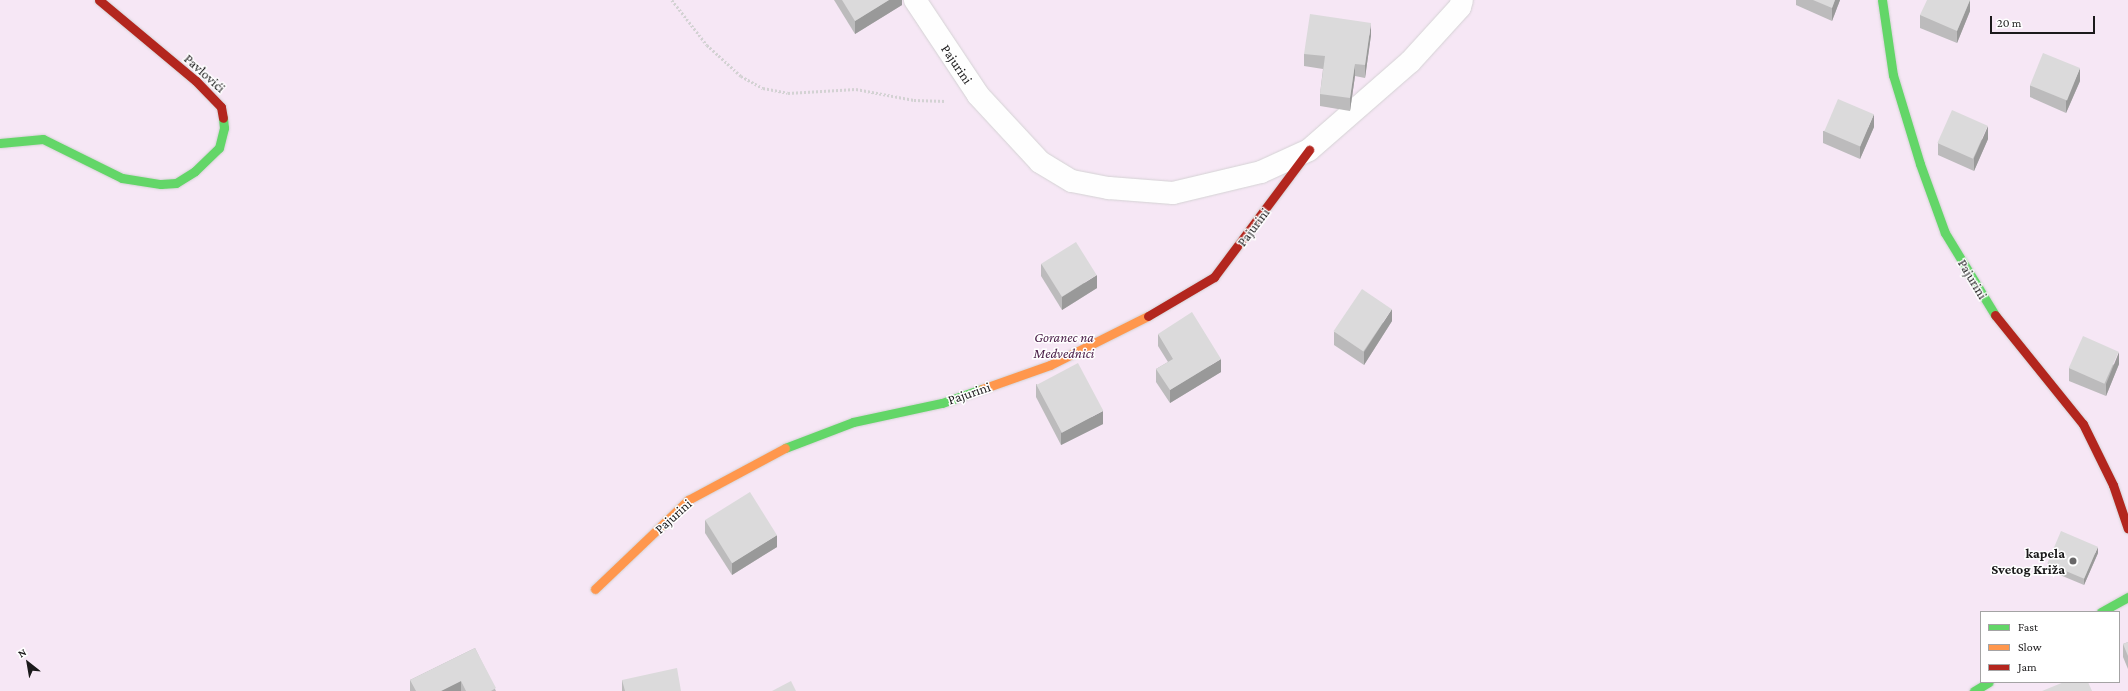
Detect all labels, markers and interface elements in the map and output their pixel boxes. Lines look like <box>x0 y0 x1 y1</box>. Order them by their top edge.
scale bar <box>1992 8 2097 34</box>
text: 20 m <box>1997 16 2021 30</box>
street label: Pajurini <box>938 41 976 87</box>
street label: Pavlovići <box>181 50 229 96</box>
street label: Pajurini <box>1233 204 1273 250</box>
street label: Pajurini <box>1954 256 1992 302</box>
park label: Goranec na Medvednici <box>1034 329 1094 362</box>
street label: Pajurini <box>945 378 993 408</box>
street label: Pajurini <box>651 495 695 537</box>
place label: kapela Svetog Križa <box>1991 545 2065 578</box>
marker: kapela Svetog Križa <box>2068 556 2078 566</box>
legend <box>1980 611 2120 683</box>
text: Fast <box>2018 620 2038 634</box>
text: Slow <box>2018 640 2042 654</box>
north arrow <box>8 643 48 683</box>
text: N <box>16 646 28 660</box>
text: Jam <box>2018 660 2037 674</box>

